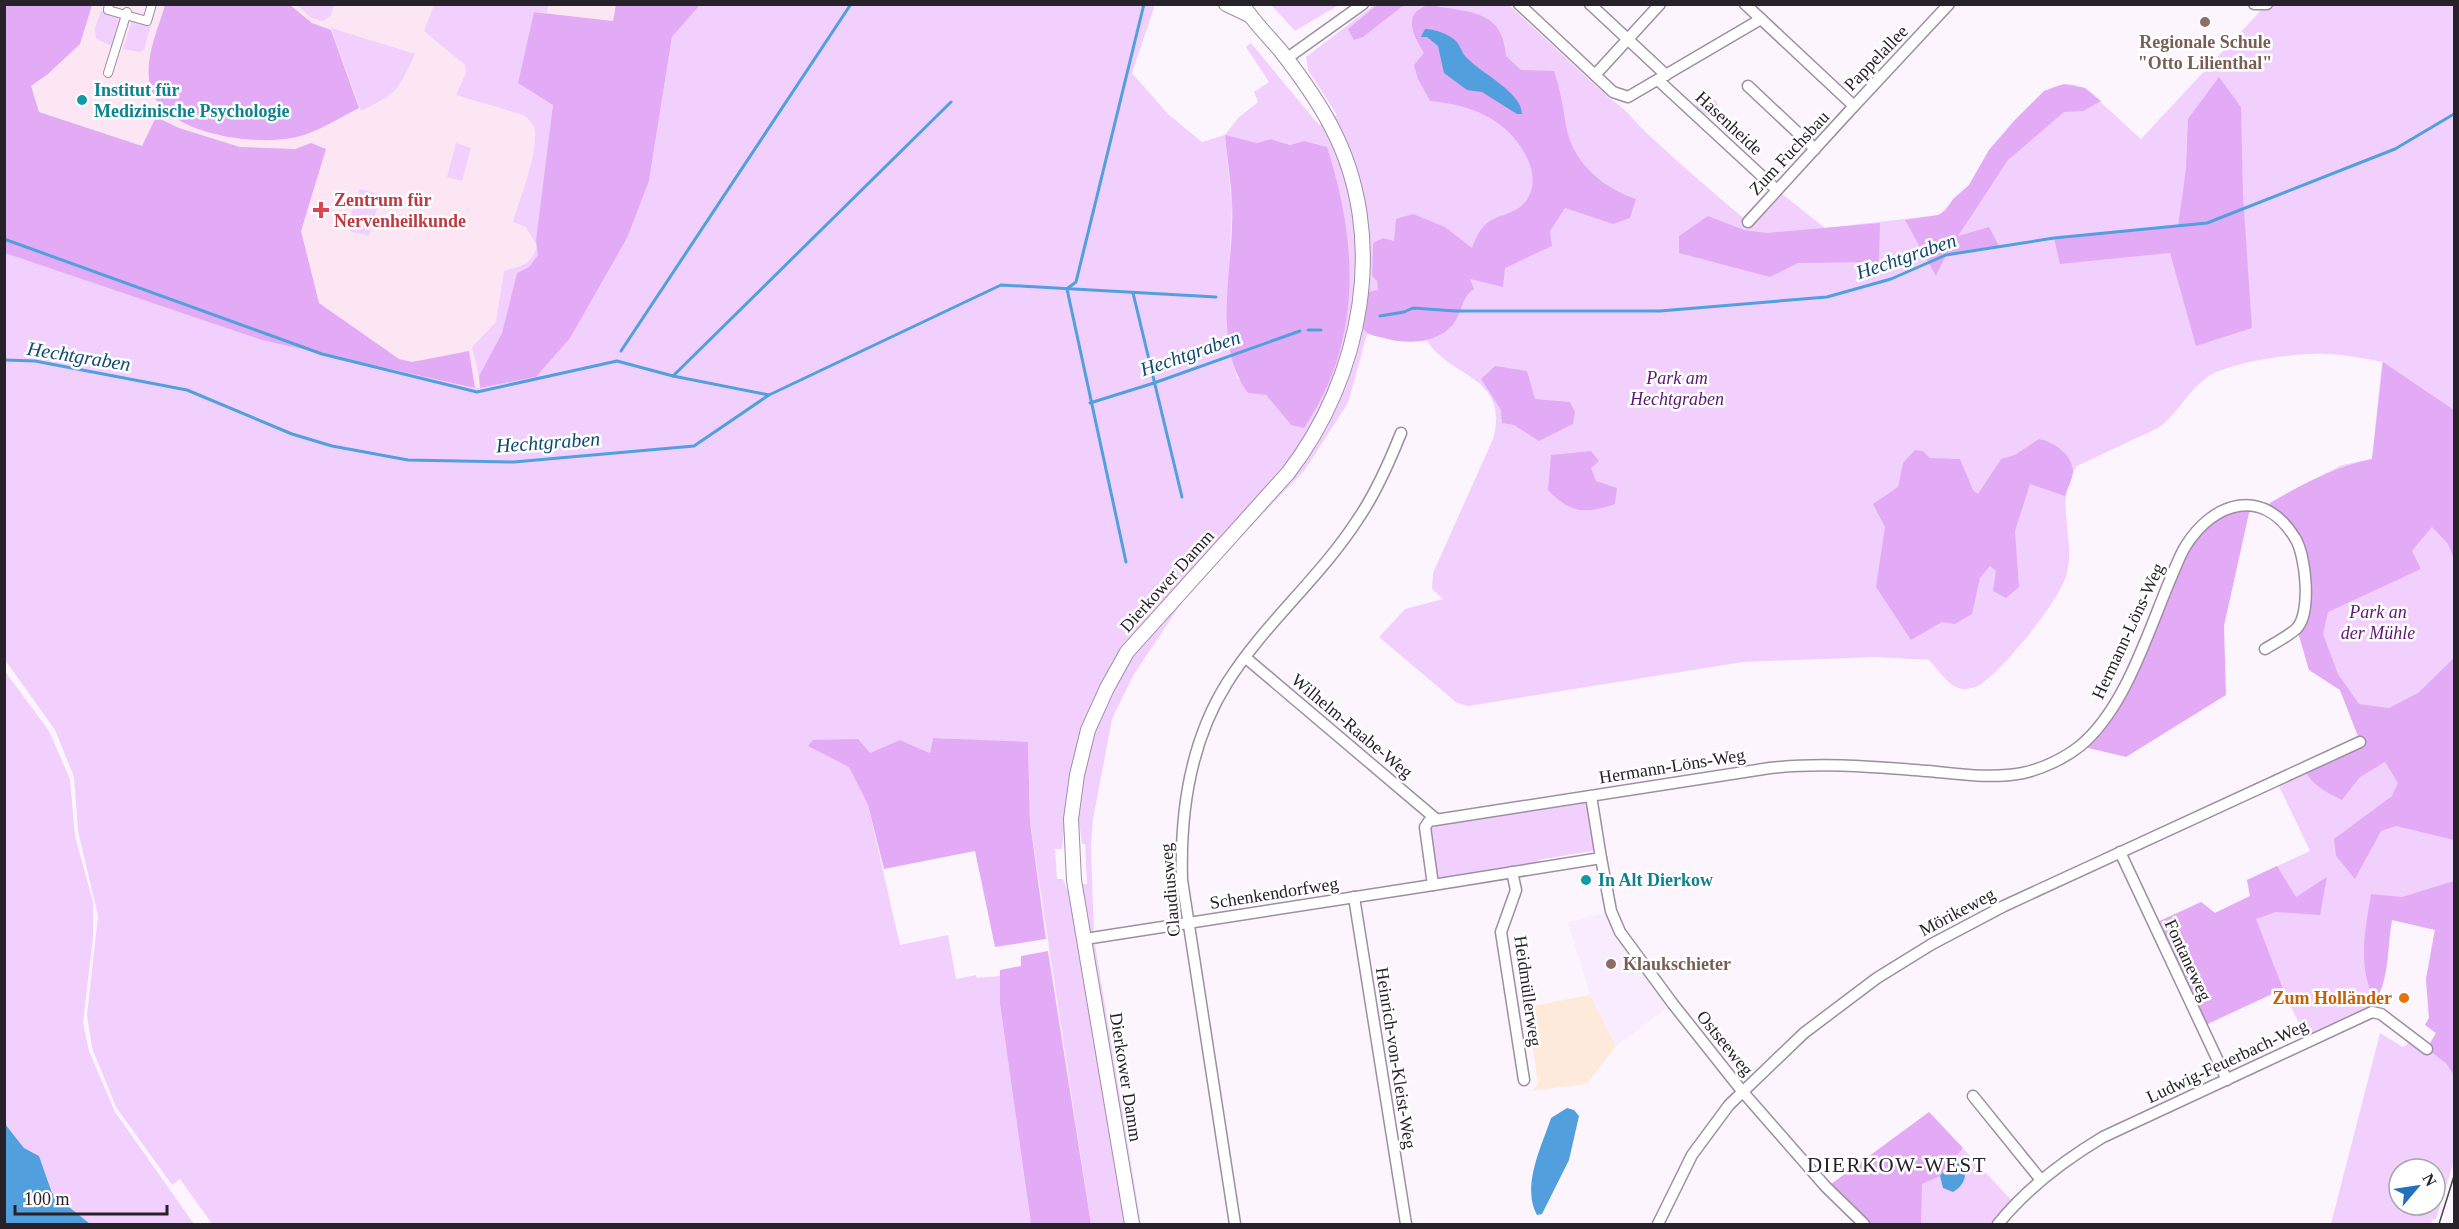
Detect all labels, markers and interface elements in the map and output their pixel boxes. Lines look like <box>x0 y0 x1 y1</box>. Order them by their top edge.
marker: Regionale Schule "Otto Lilienthal" <box>2198 15 2212 29</box>
street label: Pappelallee <box>1840 21 1912 95</box>
place label: Regionale Schule "Otto Lilienthal" <box>2138 32 2272 73</box>
place label: Institut für Medizinische Psychologie <box>94 80 289 121</box>
street label: Hasenheide <box>1691 87 1767 159</box>
marker: Institut für Medizinische Psychologie <box>75 93 89 107</box>
street label: Zum Fuchsbau <box>1745 107 1833 199</box>
place label: Zentrum für Nervenheilkunde <box>334 190 466 231</box>
marker: Zentrum für Nervenheilkunde <box>312 201 330 219</box>
water label: Hechtgraben <box>1852 229 1959 285</box>
water label: Hechtgraben <box>1136 326 1243 382</box>
water label: Hechtgraben <box>25 337 132 376</box>
park label: Park am Hechtgraben <box>1629 368 1724 409</box>
water label: Hechtgraben <box>494 427 601 458</box>
street label: Dierkower Damm <box>1116 526 1218 636</box>
street label: Hermann-Löns-Weg <box>2088 560 2168 702</box>
park label: Park an der Mühle <box>2341 602 2415 643</box>
street label: Wilhelm-Raabe-Weg <box>1287 670 1417 782</box>
street label: Hermann-Löns-Weg <box>1598 745 1746 787</box>
street label: Claudiusweg <box>1156 842 1184 938</box>
place label: In Alt Dierkow <box>1598 870 1713 890</box>
street label: Schenkendorfweg <box>1208 873 1340 913</box>
marker: In Alt Dierkow <box>1579 873 1593 887</box>
street label: Mörikeweg <box>1916 884 1998 940</box>
street label: Fontaneweg <box>2160 916 2216 1004</box>
street label: Heidmüllerweg <box>1510 934 1546 1048</box>
place label: Klaukschieter <box>1623 954 1731 974</box>
marker: Klaukschieter <box>1604 957 1618 971</box>
street label: Heinrich-von-Kleist-Weg <box>1372 966 1420 1150</box>
place label: Zum Holländer <box>2272 988 2392 1008</box>
marker: Zum Holländer <box>2397 991 2411 1005</box>
street label: Ostseeweg <box>1693 1006 1757 1080</box>
street label: Dierkower Damm <box>1106 1011 1146 1143</box>
street label: Ludwig-Feuerbach-Weg <box>2143 1015 2311 1107</box>
district label: DIERKOW-WEST <box>1807 1153 1987 1177</box>
north arrow <box>2387 1157 2447 1217</box>
text: N <box>2419 1171 2440 1190</box>
scale bar <box>15 1178 166 1216</box>
text: 100 m <box>24 1189 70 1209</box>

